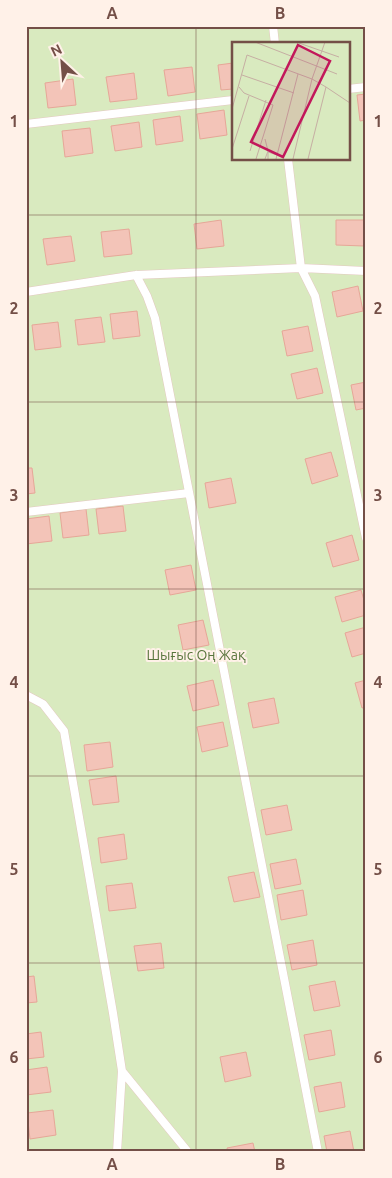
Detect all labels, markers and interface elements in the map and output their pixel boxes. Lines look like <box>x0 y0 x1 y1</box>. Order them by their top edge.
text: A <box>106 4 118 22</box>
text: B <box>275 4 285 22</box>
north arrow <box>38 38 88 88</box>
text: N <box>48 41 65 60</box>
inset map <box>232 42 350 160</box>
text: 1 <box>9 112 19 130</box>
text: 1 <box>373 112 383 130</box>
text: 2 <box>9 299 19 317</box>
text: 2 <box>373 299 383 317</box>
text: 3 <box>9 486 19 504</box>
text: 3 <box>373 486 383 504</box>
park label: Шығыс Оң Жақ <box>146 647 246 663</box>
text: 4 <box>9 673 19 691</box>
text: 4 <box>373 673 383 691</box>
text: 5 <box>9 860 19 878</box>
text: 5 <box>373 860 383 878</box>
text: 6 <box>9 1048 19 1066</box>
text: 6 <box>373 1048 383 1066</box>
text: A <box>106 1155 118 1173</box>
text: B <box>275 1155 285 1173</box>

